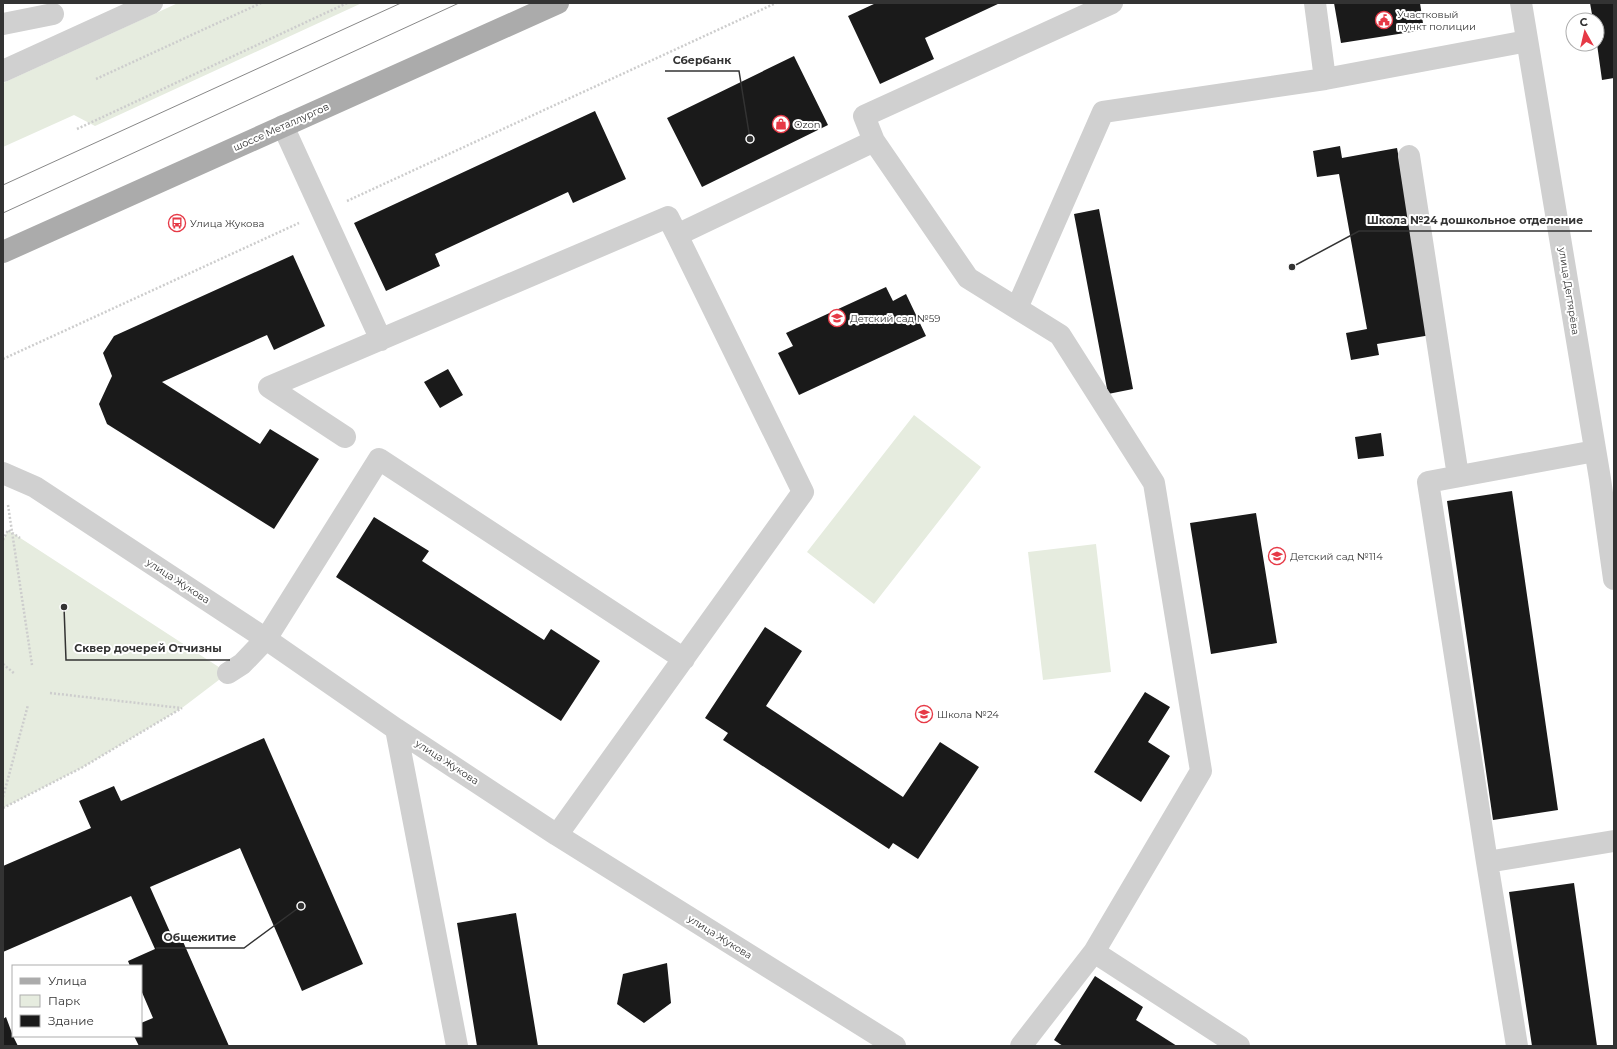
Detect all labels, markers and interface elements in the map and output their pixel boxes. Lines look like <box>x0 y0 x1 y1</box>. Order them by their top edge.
place label: Участковый пункт полиции <box>1397 8 1476 33</box>
public building icon: Участковый пункт полиции <box>1374 10 1394 30</box>
north arrow <box>1565 12 1605 52</box>
text: С <box>1579 15 1589 30</box>
callout: Сбербанк <box>665 48 739 71</box>
text: Сбербанк <box>673 53 732 67</box>
street label: шоссе Металлургов <box>231 100 331 154</box>
shop icon: Ozon <box>771 114 791 134</box>
place label: Ozon <box>794 118 820 131</box>
callout: Школа №24 дошкольное отделение <box>1359 208 1592 231</box>
bus stop icon: Улица Жукова <box>167 213 187 233</box>
text: Школа №24 дошкольное отделение <box>1367 213 1583 227</box>
place label: Улица Жукова <box>190 217 264 230</box>
street label: улица Дегтярёва <box>1556 245 1582 336</box>
school or university icon: Детский сад №59 <box>827 308 847 328</box>
place label: Детский сад №59 <box>850 312 940 325</box>
school or university icon: Детский сад №114 <box>1267 546 1287 566</box>
place label: Детский сад №114 <box>1290 550 1383 563</box>
street label: улица Жукова <box>143 555 212 606</box>
callout: Сквер дочерей Отчизны <box>66 637 230 660</box>
text: Сквер дочерей Отчизны <box>74 641 222 655</box>
school or university icon: Школа №24 <box>914 704 934 724</box>
place label: Школа №24 <box>937 708 999 721</box>
street label: улица Жукова <box>412 736 481 787</box>
street label: улица Жукова <box>685 912 754 962</box>
callout: Общежитие <box>156 925 244 948</box>
text: Общежитие <box>164 930 236 944</box>
legend <box>12 965 142 1037</box>
text: Улица <box>48 973 87 988</box>
text: Парк <box>48 993 80 1008</box>
text: Здание <box>48 1013 94 1028</box>

